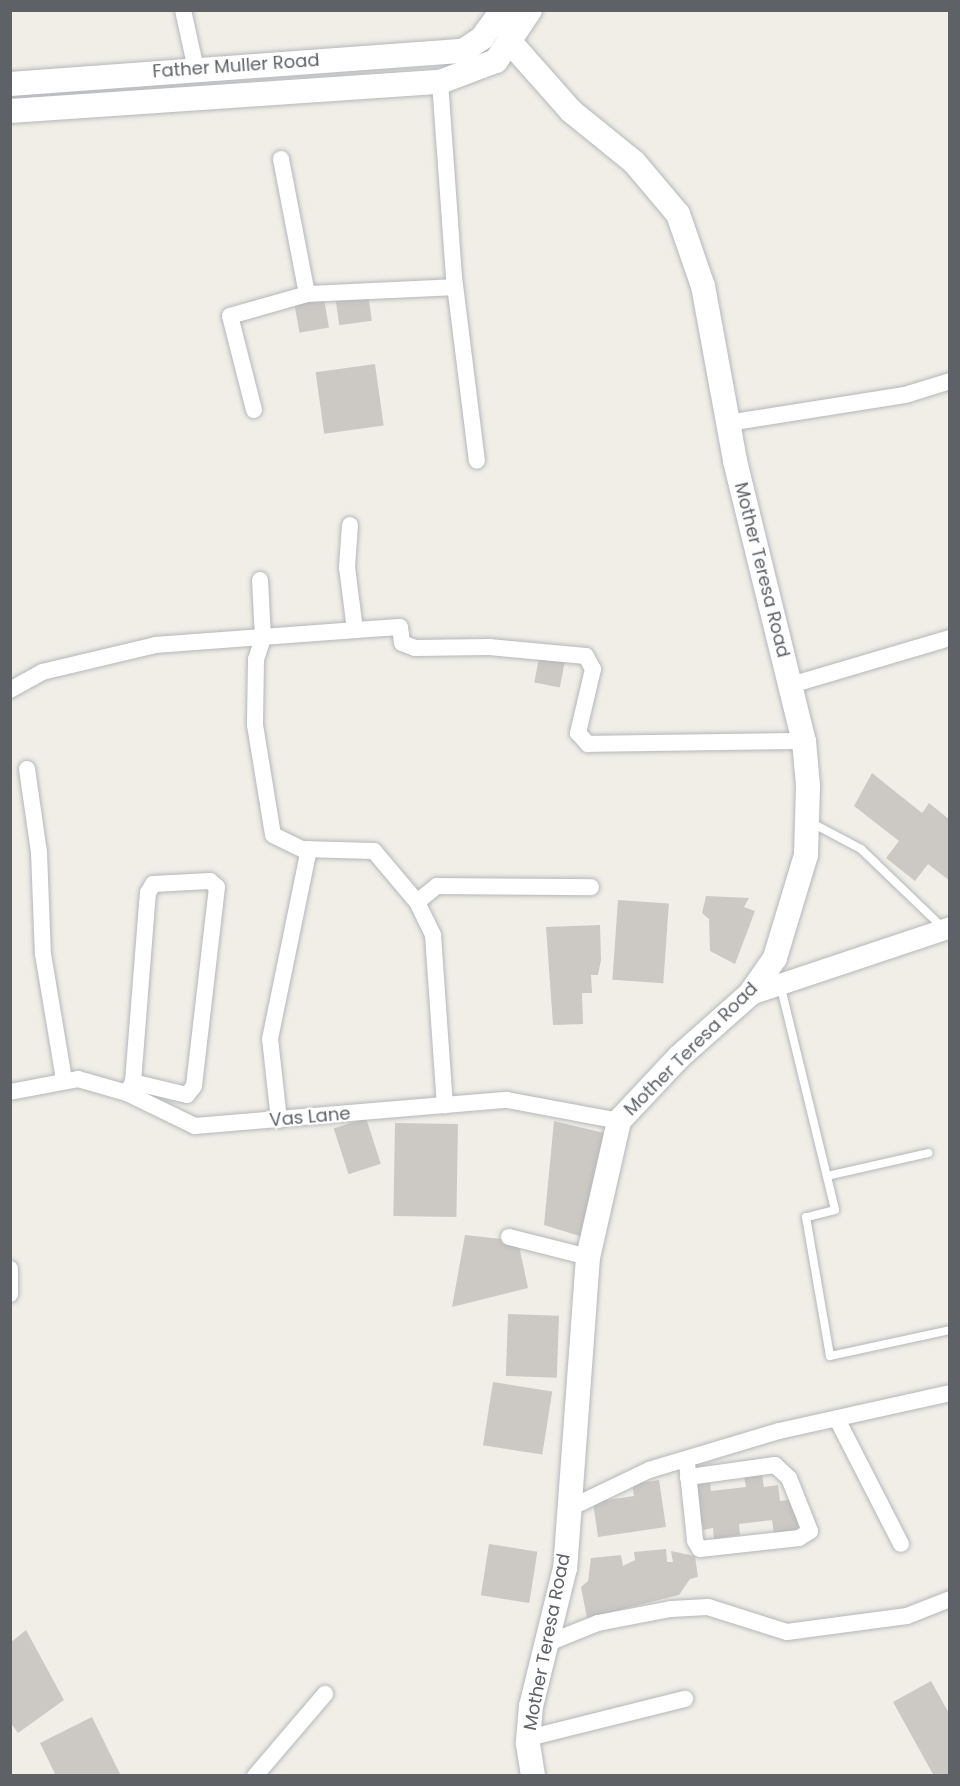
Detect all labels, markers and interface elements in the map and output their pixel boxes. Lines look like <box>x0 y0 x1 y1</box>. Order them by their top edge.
street label: Father Muller Road <box>152 49 320 83</box>
street label: Mother Teresa Road <box>730 480 794 660</box>
street label: Mother Teresa Road <box>620 978 762 1120</box>
street label: Vas Lane <box>269 1103 351 1131</box>
street label: Mother Teresa Road <box>519 1552 575 1732</box>

